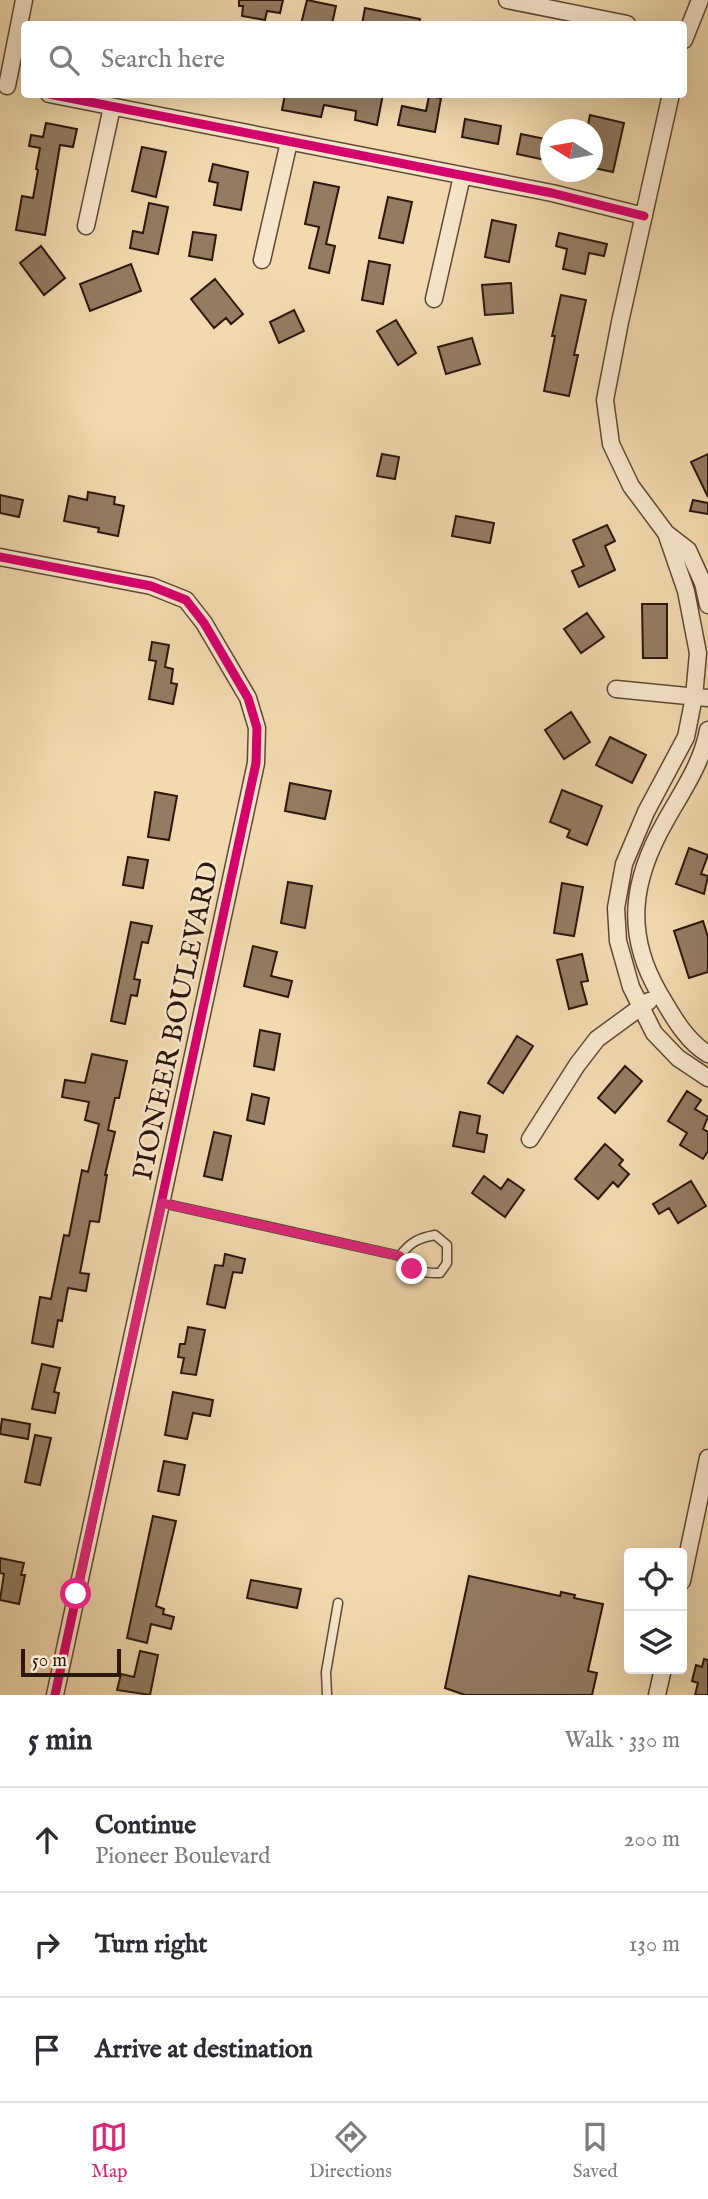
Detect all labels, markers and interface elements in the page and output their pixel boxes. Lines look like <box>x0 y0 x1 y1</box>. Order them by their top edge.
search box <box>21 21 687 98</box>
icon: search <box>45 41 83 79</box>
text: Search here <box>101 43 225 76</box>
north arrow <box>540 119 603 182</box>
street label: PIONEER BOULEVARD <box>126 858 228 1184</box>
route end <box>396 1253 427 1284</box>
map controls <box>624 1548 687 1674</box>
button: locate <box>624 1548 687 1611</box>
route start <box>60 1578 91 1609</box>
button: layers <box>624 1611 687 1674</box>
scale bar <box>21 1646 121 1678</box>
text: 50 m <box>32 1649 67 1673</box>
text: 5 min <box>28 1722 93 1760</box>
text: Walk · 330 m <box>565 1726 680 1755</box>
text: Continue <box>95 1809 196 1842</box>
icon: ahead <box>28 1821 66 1859</box>
text: 200 m <box>624 1825 680 1854</box>
text: Pioneer Boulevard <box>95 1842 270 1871</box>
icon: right <box>28 1926 66 1964</box>
text: Turn right <box>95 1928 208 1961</box>
text: 130 m <box>629 1930 680 1959</box>
icon: arrive <box>28 2031 66 2069</box>
text: Arrive at destination <box>95 2033 313 2066</box>
tab: Map <box>90 2118 128 2184</box>
tab: Directions <box>309 2118 392 2184</box>
tab: Saved <box>573 2118 618 2184</box>

